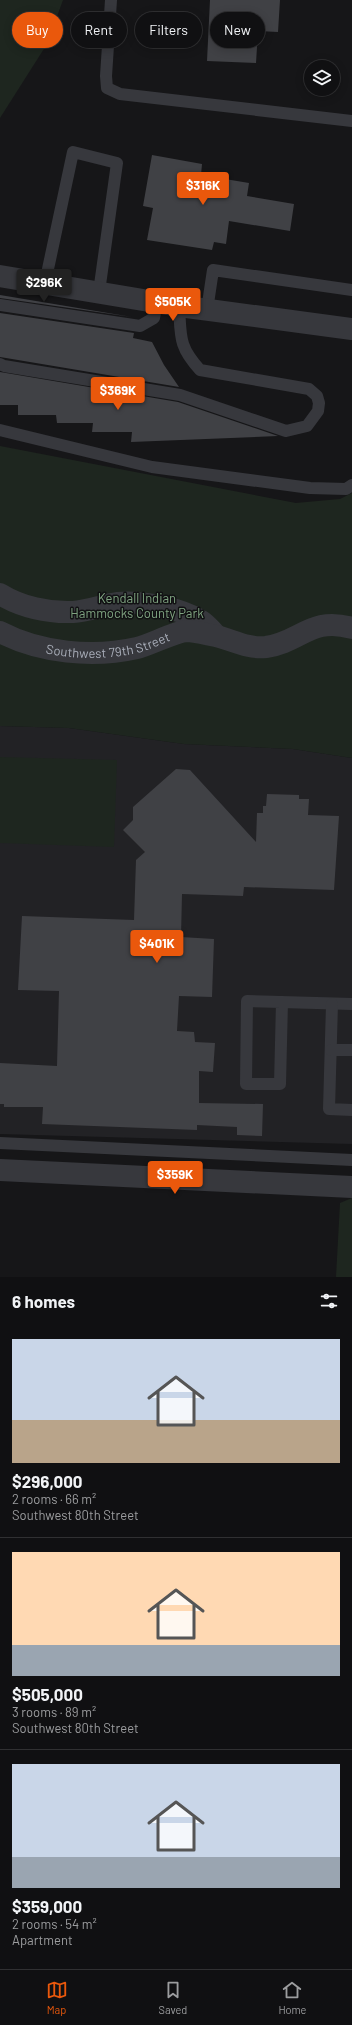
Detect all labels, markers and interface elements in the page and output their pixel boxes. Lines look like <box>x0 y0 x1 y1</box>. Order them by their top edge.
chip: Buy <box>12 12 63 48</box>
chip: Rent <box>71 12 127 48</box>
chip: Filters <box>135 12 202 48</box>
chip: New <box>210 12 265 48</box>
map controls <box>304 60 340 96</box>
button: layers <box>304 60 340 96</box>
pin: $316K <box>175 172 231 206</box>
text: $316K <box>186 177 220 193</box>
pin: $296K <box>16 269 72 303</box>
text: $296K <box>26 274 62 290</box>
pin: $505K <box>145 288 201 322</box>
text: $505K <box>155 293 192 309</box>
pin: $369K <box>90 377 146 411</box>
text: $369K <box>100 382 136 398</box>
park label: Kendall Indian Hammocks County Park <box>70 590 204 621</box>
street label: Southwest 79th Street <box>45 628 172 661</box>
pin: $401K <box>129 930 185 964</box>
text: $401K <box>139 935 175 951</box>
pin: $359K <box>147 1161 203 1195</box>
text: $359K <box>157 1166 193 1182</box>
icon: filters <box>318 1290 340 1312</box>
text: 6 homes <box>12 1291 75 1311</box>
icon: home <box>140 1365 212 1437</box>
text: $296,000 <box>12 1471 83 1491</box>
text: 2 rooms · 66 m² <box>12 1491 96 1507</box>
text: Southwest 80th Street <box>12 1507 139 1523</box>
icon: home <box>140 1578 212 1650</box>
text: $505,000 <box>12 1684 83 1704</box>
text: 3 rooms · 89 m² <box>12 1704 96 1720</box>
text: Southwest 80th Street <box>12 1720 139 1736</box>
icon: home <box>140 1790 212 1862</box>
text: $359,000 <box>12 1896 82 1916</box>
text: 2 rooms · 54 m² <box>12 1916 97 1932</box>
text: Apartment <box>12 1932 73 1948</box>
tab: Map <box>46 1979 68 2016</box>
tab: Saved <box>159 1979 187 2016</box>
tab: Home <box>278 1979 306 2016</box>

